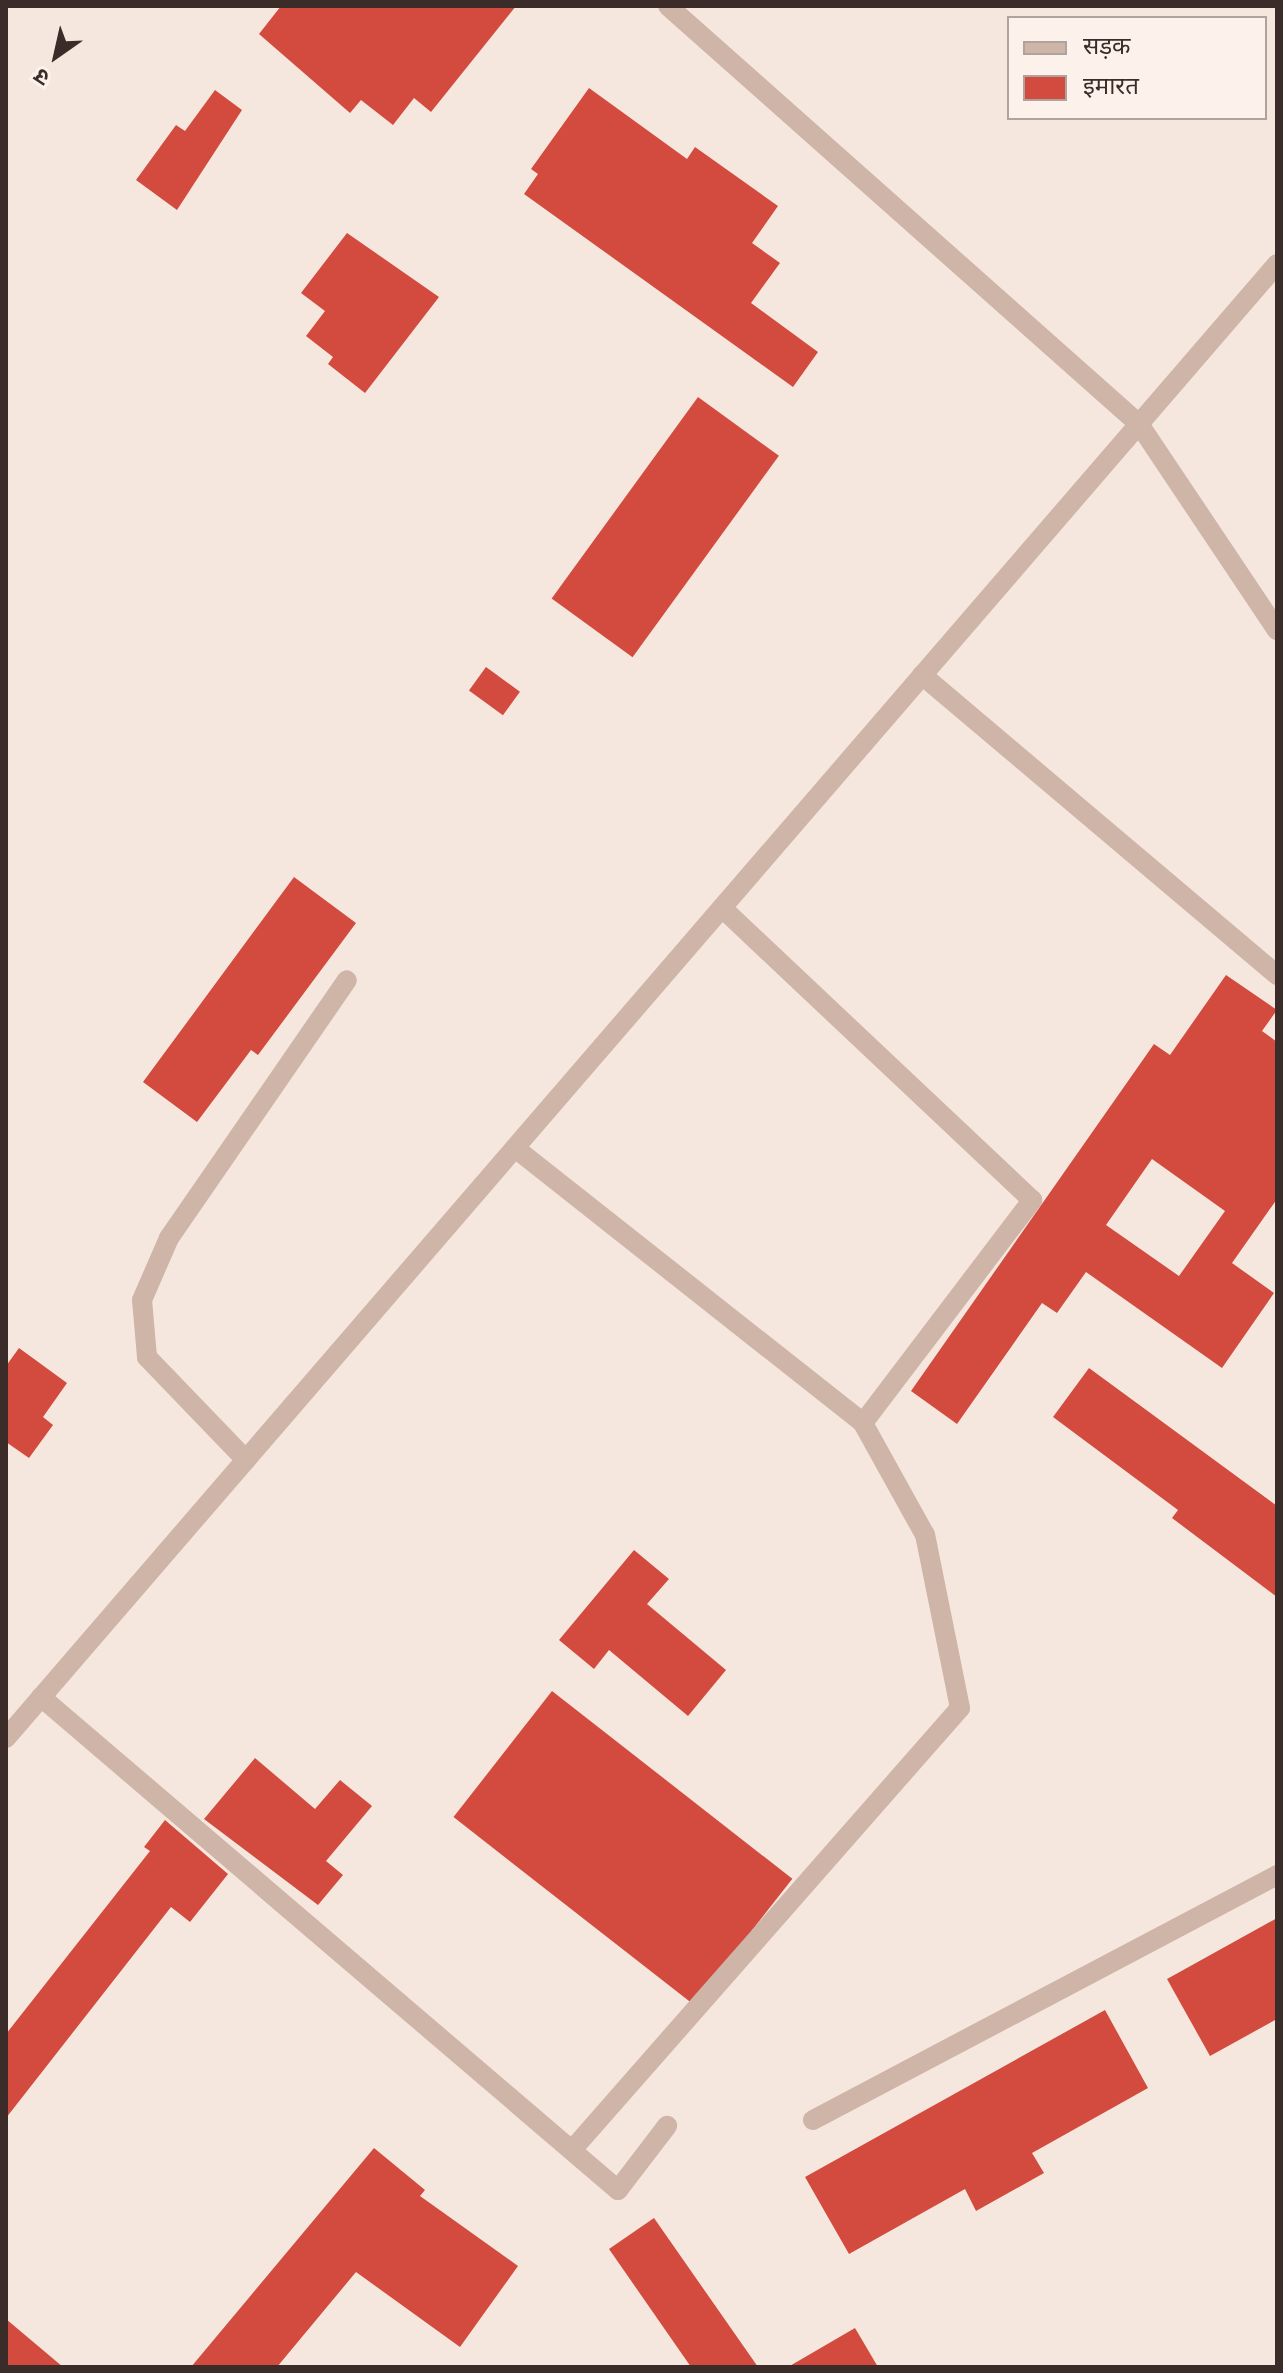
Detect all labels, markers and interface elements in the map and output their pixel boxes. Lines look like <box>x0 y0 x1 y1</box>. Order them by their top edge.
north arrow <box>16 16 96 96</box>
legend <box>1007 16 1267 120</box>
text: सड़क <box>1083 32 1131 61</box>
text: उ <box>29 62 55 91</box>
text: इमारत <box>1083 72 1139 101</box>

